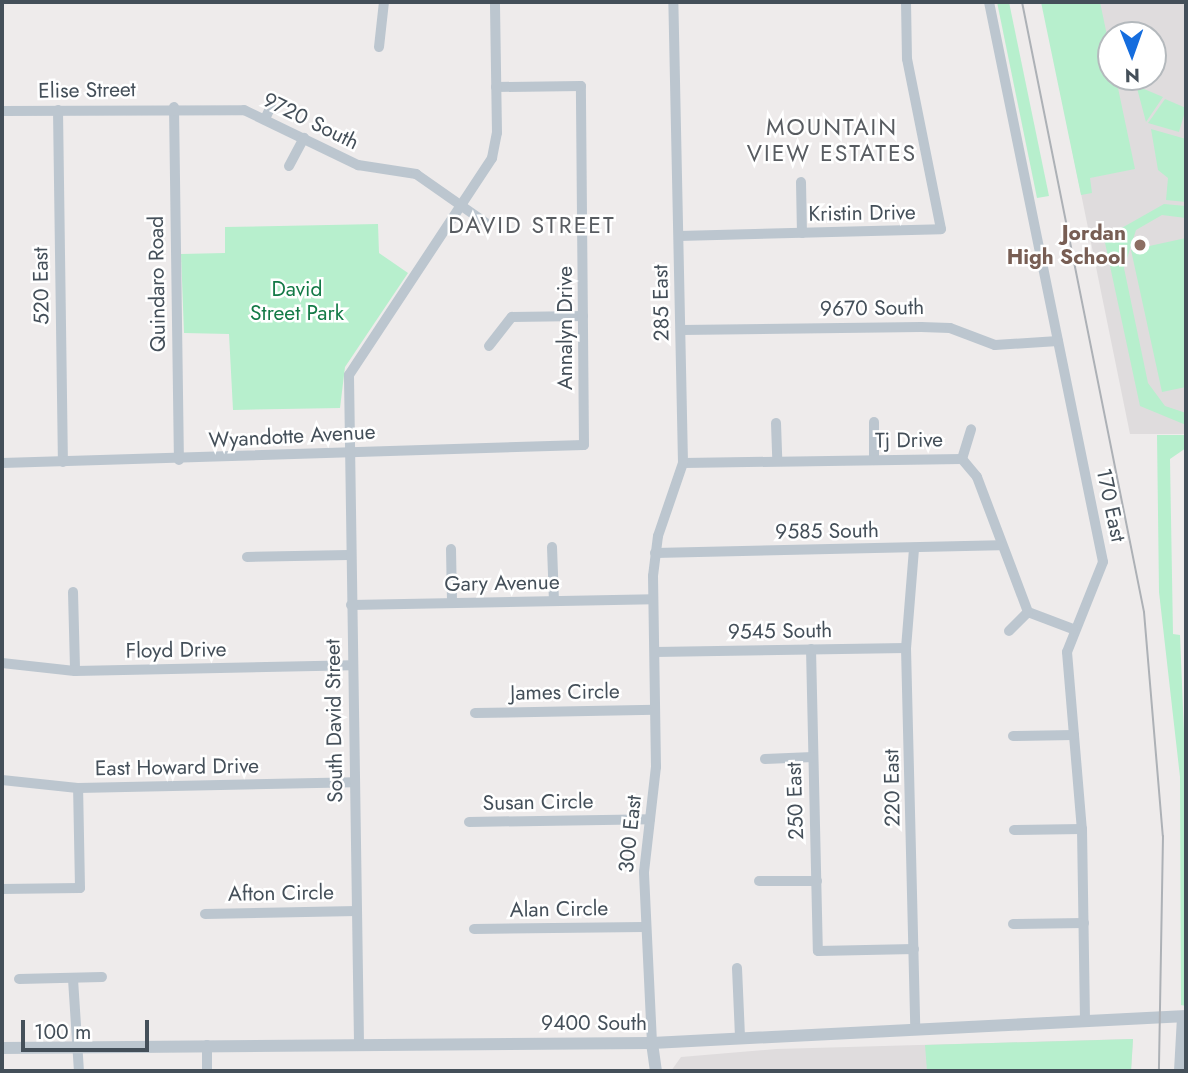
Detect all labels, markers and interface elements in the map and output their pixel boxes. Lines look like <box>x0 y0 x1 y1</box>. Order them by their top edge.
north arrow <box>1097 21 1167 91</box>
text: N <box>1125 62 1140 89</box>
street label: Elise Street <box>38 77 136 103</box>
street label: 9720 South <box>259 87 363 155</box>
district label: MOUNTAIN VIEW ESTATES <box>748 113 916 167</box>
street label: Kristin Drive <box>808 199 916 227</box>
district label: DAVID STREET <box>450 211 614 239</box>
street label: Quindaro Road <box>143 216 171 352</box>
place label: Jordan High School <box>1007 220 1126 270</box>
marker: Jordan High School <box>1132 237 1148 253</box>
street label: 520 East <box>28 247 54 325</box>
street label: 285 East <box>648 264 674 342</box>
street label: Annalyn Drive <box>552 266 578 390</box>
park label: David Street Park <box>250 276 344 326</box>
street label: 9670 South <box>820 294 924 322</box>
street label: Wyandotte Avenue <box>208 419 376 453</box>
street label: Tj Drive <box>875 427 943 453</box>
street label: 170 East <box>1091 466 1131 544</box>
street label: 9585 South <box>775 517 879 545</box>
street label: Gary Avenue <box>444 569 560 597</box>
street label: 9545 South <box>728 617 832 645</box>
street label: Floyd Drive <box>125 637 227 663</box>
street label: South David Street <box>320 639 348 803</box>
street label: James Circle <box>510 678 620 706</box>
street label: 220 East <box>879 749 905 827</box>
street label: East Howard Drive <box>95 753 259 781</box>
street label: 250 East <box>781 762 809 840</box>
street label: Susan Circle <box>482 788 594 816</box>
street label: 300 East <box>613 794 647 874</box>
street label: Afton Circle <box>228 879 334 907</box>
street label: Alan Circle <box>510 896 608 922</box>
scale bar <box>24 1006 152 1050</box>
street label: 9400 South <box>541 1010 647 1036</box>
text: 100 m <box>34 1017 91 1047</box>

